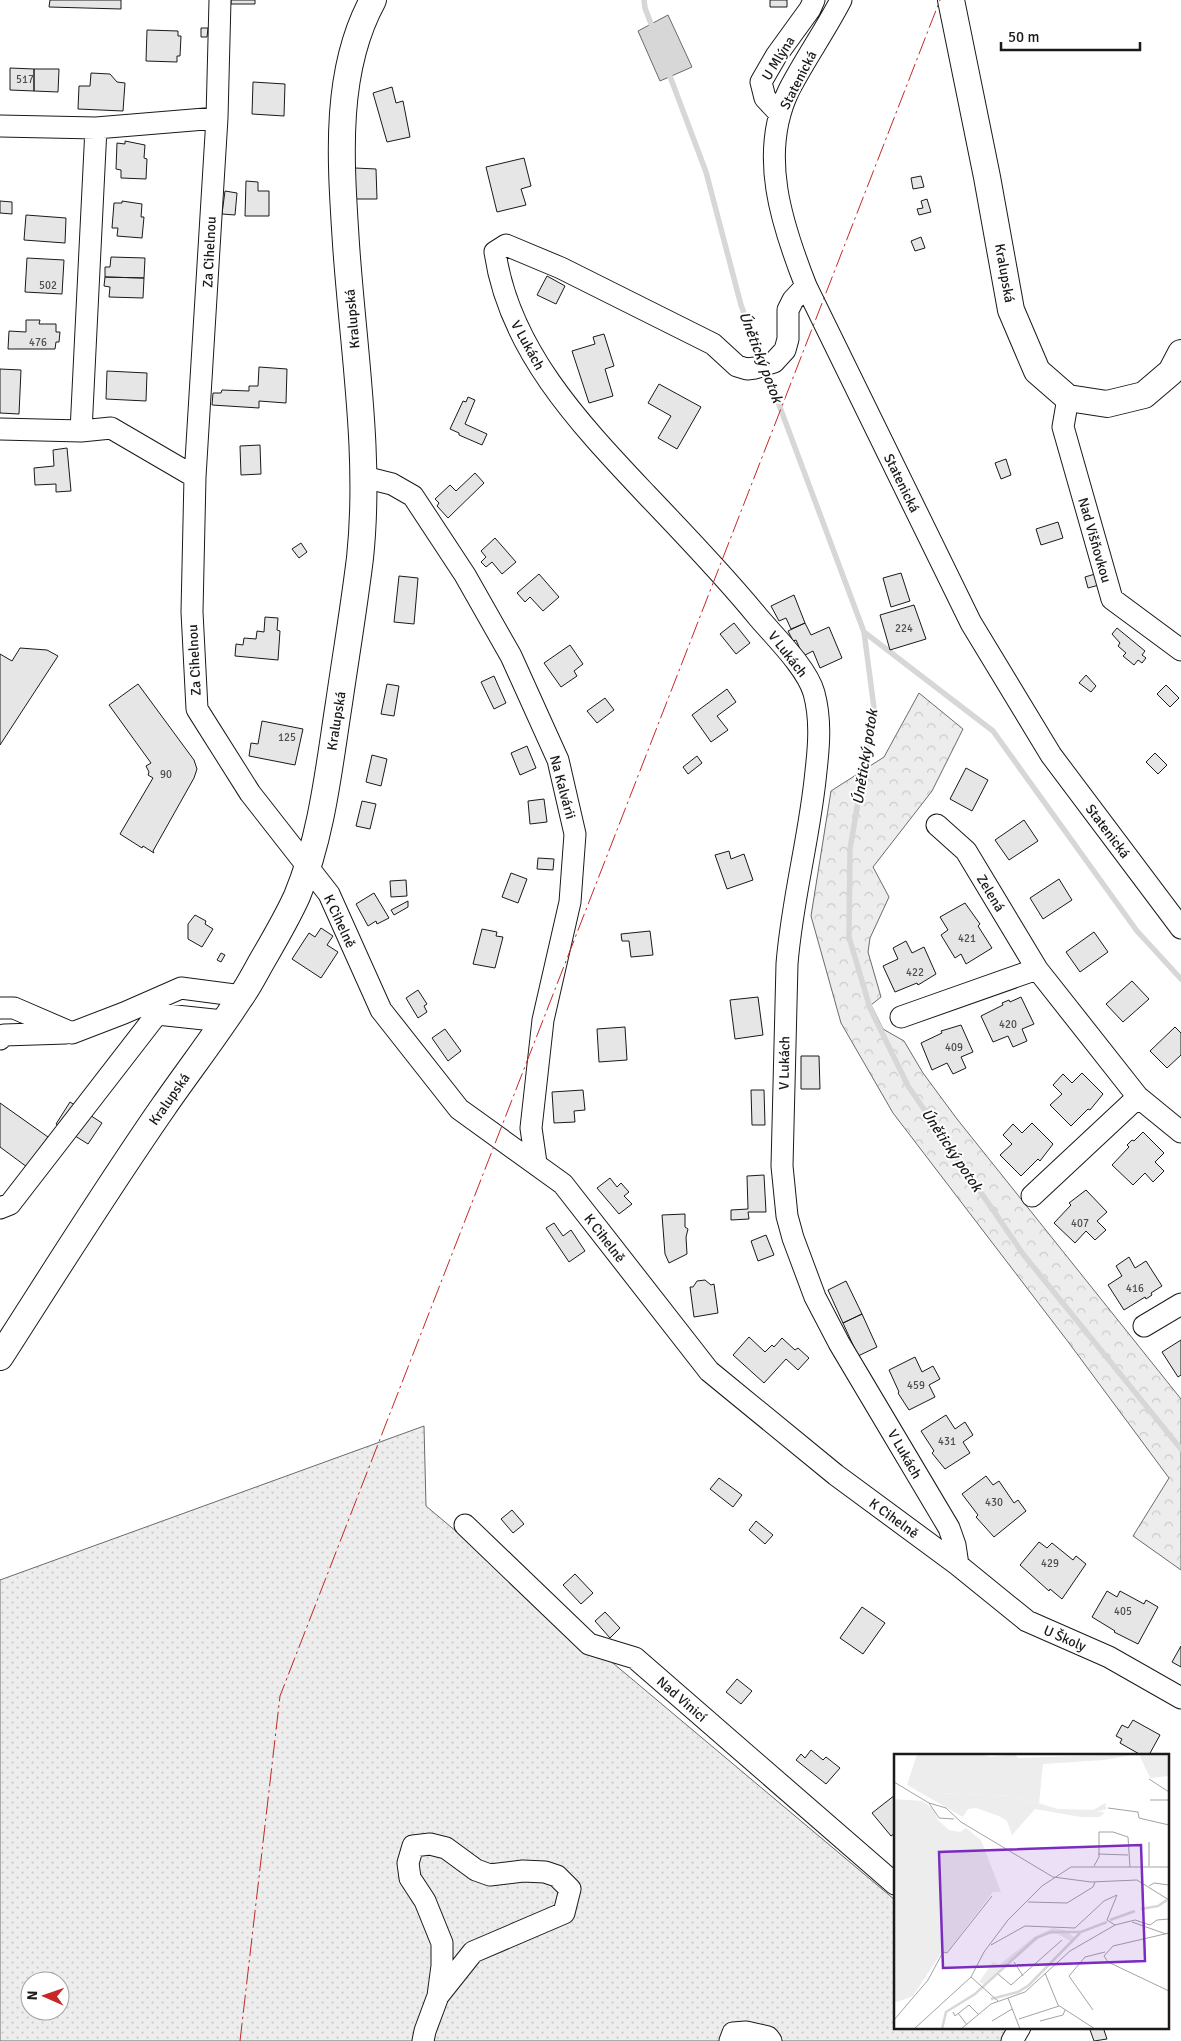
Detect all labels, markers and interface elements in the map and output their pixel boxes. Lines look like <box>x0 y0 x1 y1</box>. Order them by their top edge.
scale bar <box>1001 20 1140 52</box>
text: 50 m <box>1008 28 1039 46</box>
street label: U Mlýna <box>758 33 799 84</box>
street label: Statenická <box>776 48 820 112</box>
house number: 517 <box>16 73 34 86</box>
street label: Za Cihelnou <box>199 216 220 288</box>
street label: Kralupská <box>991 242 1018 304</box>
house number: 502 <box>39 279 57 292</box>
street label: Kralupská <box>341 288 364 349</box>
water label: Únětický potok <box>735 309 787 406</box>
street label: V Lukách <box>507 317 548 373</box>
house number: 476 <box>29 336 47 349</box>
street label: Statenická <box>880 451 923 516</box>
street label: Nad Višňovkou <box>1074 496 1115 585</box>
house number: 224 <box>895 622 913 635</box>
street label: Za Cihelnou <box>184 624 205 696</box>
street label: V Lukách <box>764 628 811 681</box>
street label: Kralupská <box>323 690 350 752</box>
water label: Únětický potok <box>849 707 882 806</box>
house number: 125 <box>278 731 296 744</box>
street label: Na Kalvárii <box>546 753 579 821</box>
house number: 90 <box>160 768 172 781</box>
street label: Statenická <box>1082 801 1134 862</box>
street label: Zelená <box>973 872 1008 915</box>
street label: K Cihelně <box>320 892 359 951</box>
house number: 421 <box>958 932 976 945</box>
house number: 422 <box>906 966 924 979</box>
house number: 420 <box>999 1018 1017 1031</box>
street label: V Lukách <box>776 1036 793 1090</box>
house number: 409 <box>945 1041 963 1054</box>
street label: Kralupská <box>145 1070 194 1129</box>
water label: Únětický potok <box>918 1105 987 1196</box>
street label: K Cihelně <box>580 1211 629 1266</box>
house number: 407 <box>1071 1217 1089 1230</box>
house number: 416 <box>1126 1282 1144 1295</box>
house number: 459 <box>907 1379 925 1392</box>
street label: V Lukách <box>884 1427 925 1482</box>
house number: 431 <box>938 1435 956 1448</box>
street label: K Cihelně <box>866 1495 922 1542</box>
house number: 430 <box>985 1496 1003 1509</box>
house number: 429 <box>1041 1557 1059 1570</box>
house number: 405 <box>1114 1605 1132 1618</box>
street label: U Školy <box>1041 1622 1089 1655</box>
street label: Nad Vinicí <box>653 1673 710 1726</box>
inset map <box>894 1754 1168 2028</box>
north arrow <box>20 1971 70 2021</box>
text: N <box>24 1990 41 2001</box>

